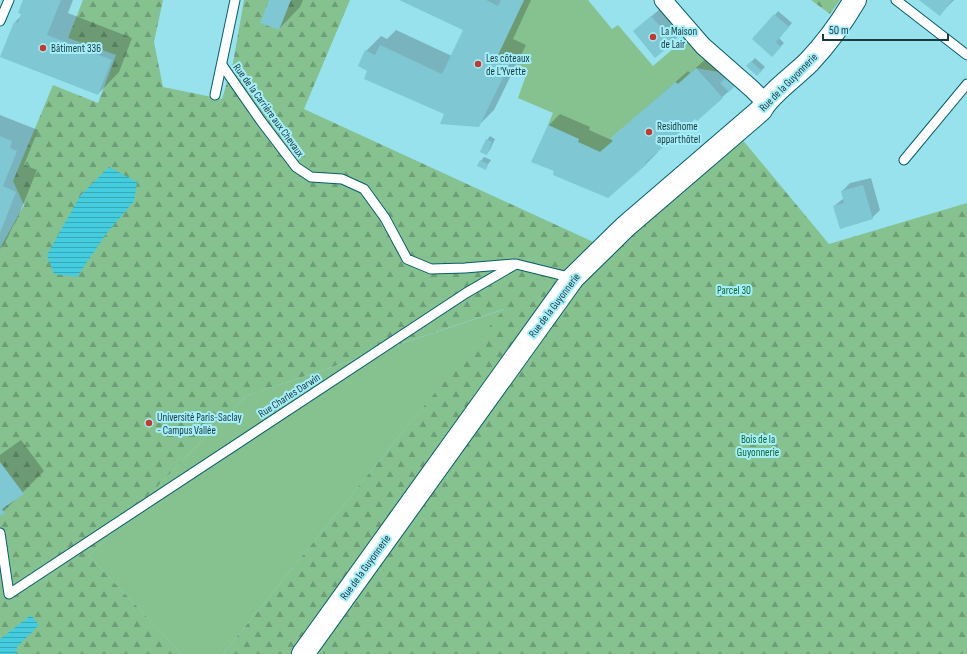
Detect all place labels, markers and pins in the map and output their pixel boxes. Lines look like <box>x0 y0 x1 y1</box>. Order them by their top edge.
place label: La Maison de Lair <box>661 25 697 51</box>
marker: La Maison de Lair <box>648 32 658 42</box>
place label: Bâtiment 336 <box>51 42 101 55</box>
marker: Bâtiment 336 <box>38 43 48 53</box>
place label: Les côteaux de L'Yvette <box>486 52 530 78</box>
marker: Les côteaux de L'Yvette <box>473 59 483 69</box>
place label: Residhome apparthôtel <box>657 120 700 146</box>
marker: Residhome apparthôtel <box>644 127 654 137</box>
place label: Université Paris-Saclay - Campus Vallée <box>157 411 243 437</box>
marker: Université Paris-Saclay - Campus Vallée <box>144 418 154 428</box>

